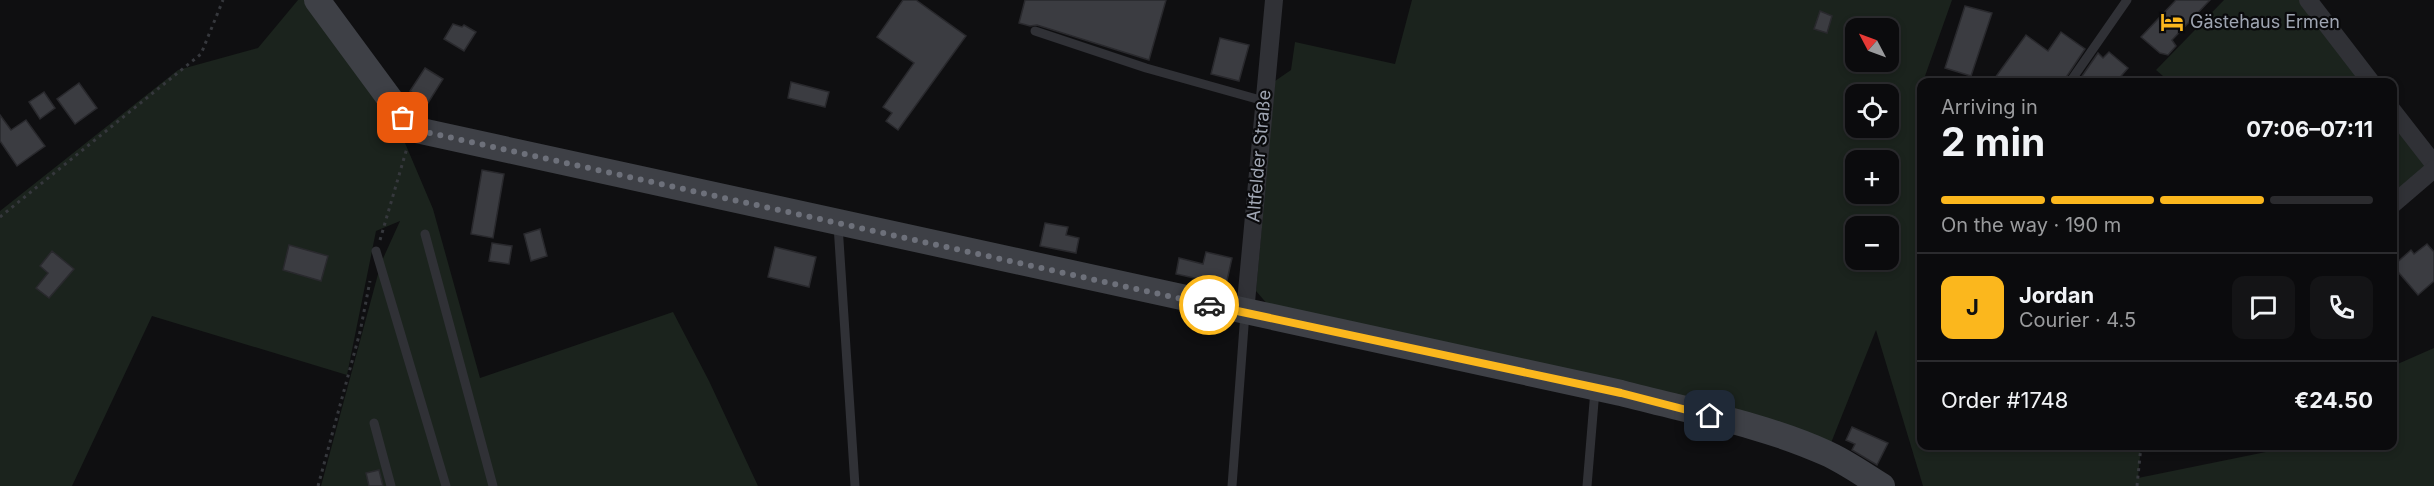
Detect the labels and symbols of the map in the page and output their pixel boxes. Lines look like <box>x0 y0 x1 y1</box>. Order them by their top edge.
hotel icon: Gästehaus Ermen <box>2159 9 2185 35</box>
place label: Gästehaus Ermen <box>2190 11 2340 32</box>
north arrow <box>1845 18 1899 72</box>
street label: Altfelder Straße <box>1242 89 1275 223</box>
pin <box>377 92 428 143</box>
courier <box>1179 275 1239 335</box>
pin <box>1684 390 1735 441</box>

